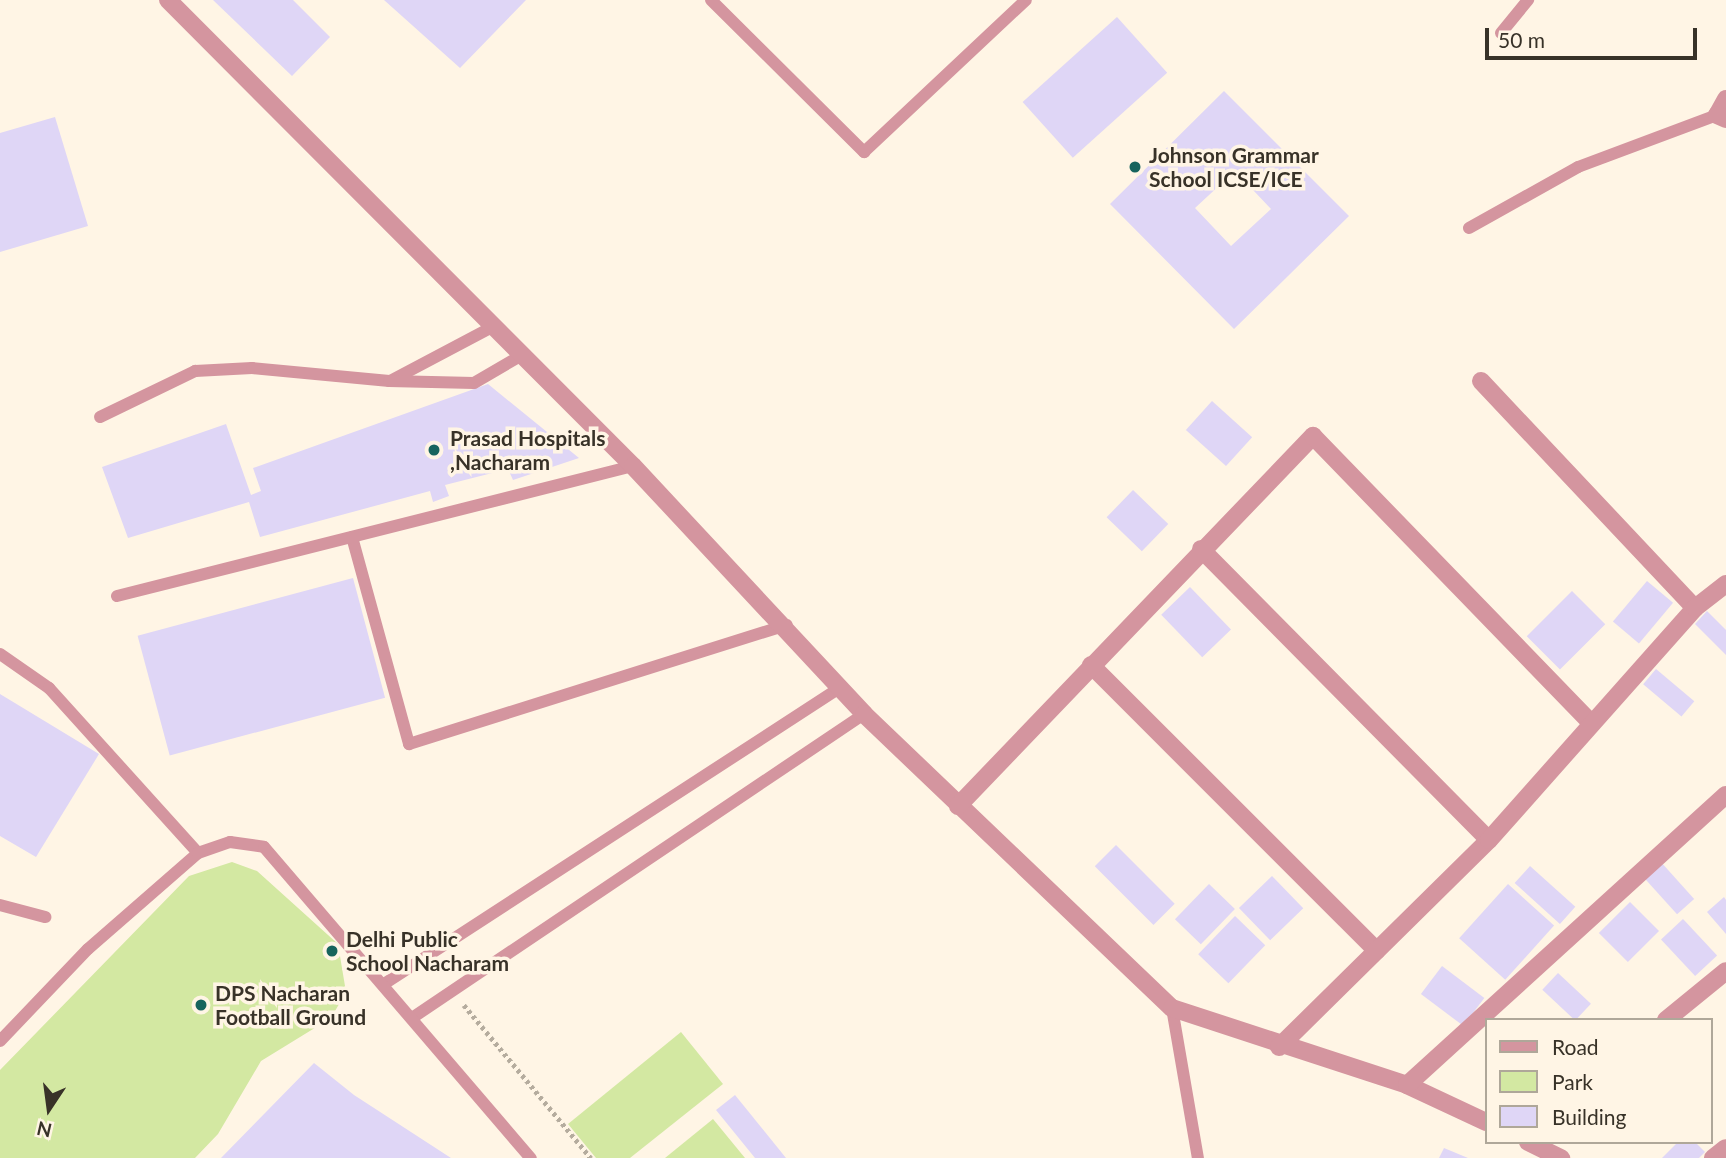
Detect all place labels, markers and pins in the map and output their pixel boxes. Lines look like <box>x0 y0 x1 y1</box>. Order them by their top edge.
place label: Johnson Grammar School ICSE/ICE <box>1149 142 1319 192</box>
marker: Johnson Grammar School ICSE/ICE <box>1127 159 1143 175</box>
place label: Prasad Hospitals ,Nacharam <box>450 425 605 475</box>
marker: Prasad Hospitals ,Nacharam <box>424 440 444 460</box>
place label: Delhi Public School Nacharam <box>346 926 509 976</box>
marker: Delhi Public School Nacharam <box>324 943 340 959</box>
place label: DPS Nacharan Football Ground <box>215 980 366 1030</box>
marker: DPS Nacharan Football Ground <box>193 997 209 1013</box>

